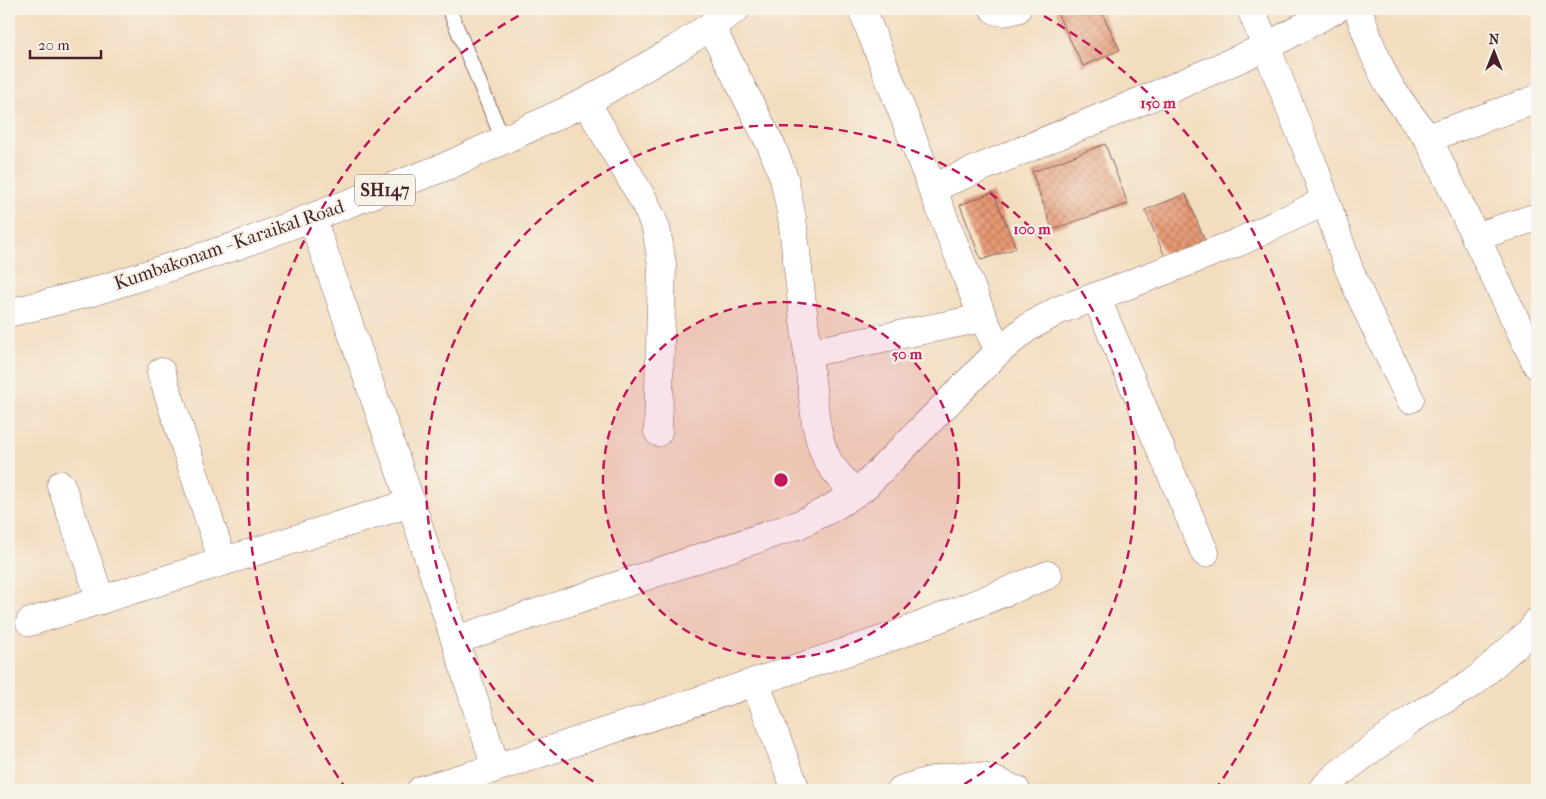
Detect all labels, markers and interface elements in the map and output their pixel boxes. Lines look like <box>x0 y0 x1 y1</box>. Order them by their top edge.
scale bar <box>30 28 101 60</box>
north arrow <box>1468 28 1518 78</box>
text: N <box>1489 31 1500 48</box>
text: 20 m <box>38 36 70 54</box>
text: 150 m <box>1140 94 1176 112</box>
road number: SH147 <box>355 174 415 206</box>
street label: Kumbakonam - Karaikal Road <box>111 195 347 295</box>
text: 100 m <box>1013 220 1051 238</box>
text: 50 m <box>892 345 923 363</box>
centre of rings <box>772 471 790 489</box>

